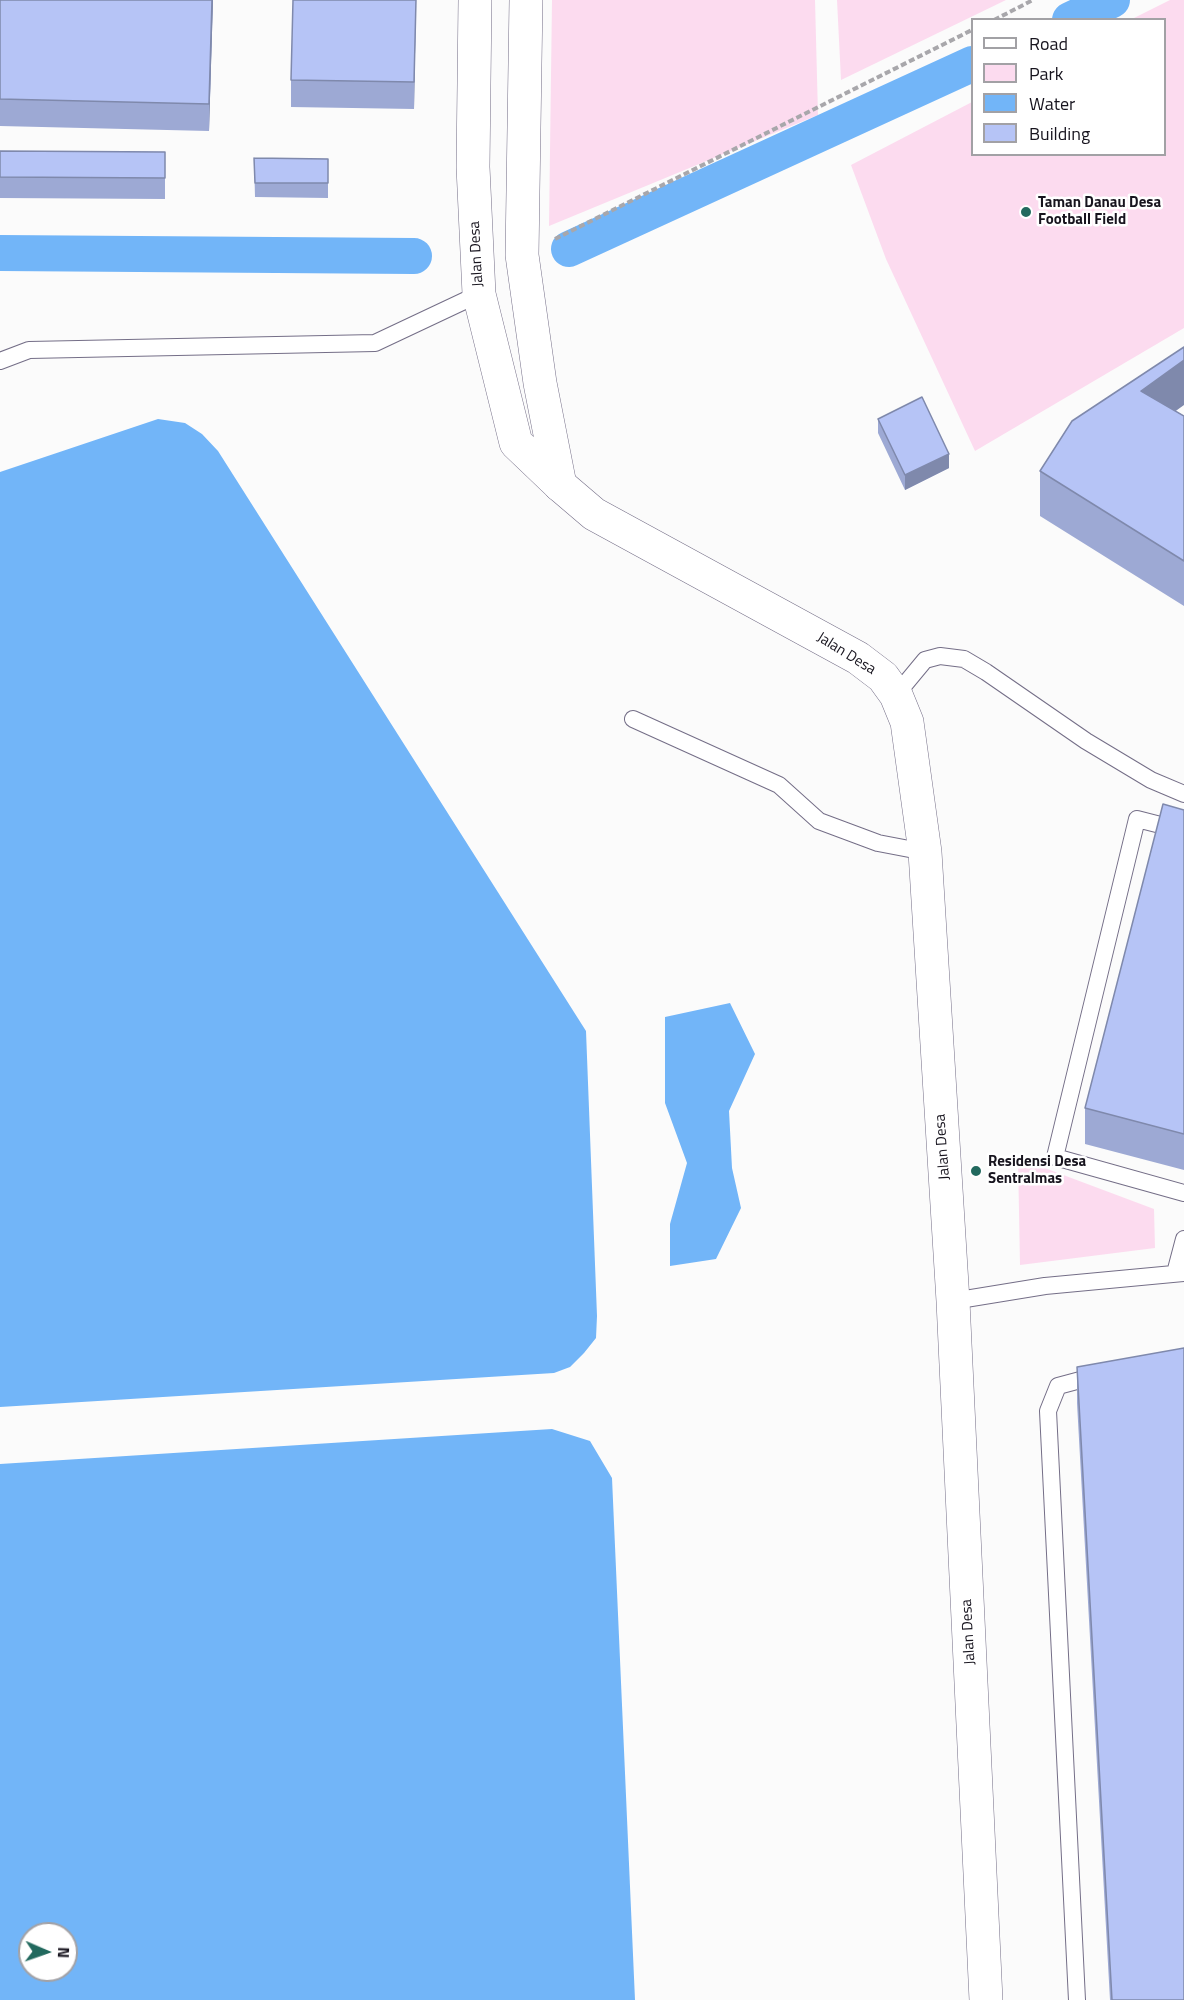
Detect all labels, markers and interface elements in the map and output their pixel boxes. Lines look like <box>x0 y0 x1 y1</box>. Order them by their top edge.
legend <box>971 18 1166 156</box>
text: Road <box>1029 30 1068 57</box>
text: Park <box>1029 60 1063 87</box>
text: Water <box>1029 90 1075 117</box>
text: Building <box>1029 120 1090 147</box>
place label: Taman Danau Desa Football Field <box>1038 194 1161 229</box>
marker: Taman Danau Desa Football Field <box>1019 205 1033 219</box>
street label: Jalan Desa <box>466 221 488 287</box>
street label: Jalan Desa <box>813 629 879 679</box>
street label: Jalan Desa <box>932 1113 954 1181</box>
place label: Residensi Desa Sentralmas <box>988 1153 1086 1188</box>
marker: Residensi Desa Sentralmas <box>969 1164 983 1178</box>
street label: Jalan Desa <box>958 1599 980 1665</box>
north arrow <box>18 1922 78 1982</box>
text: N <box>52 1947 76 1959</box>

